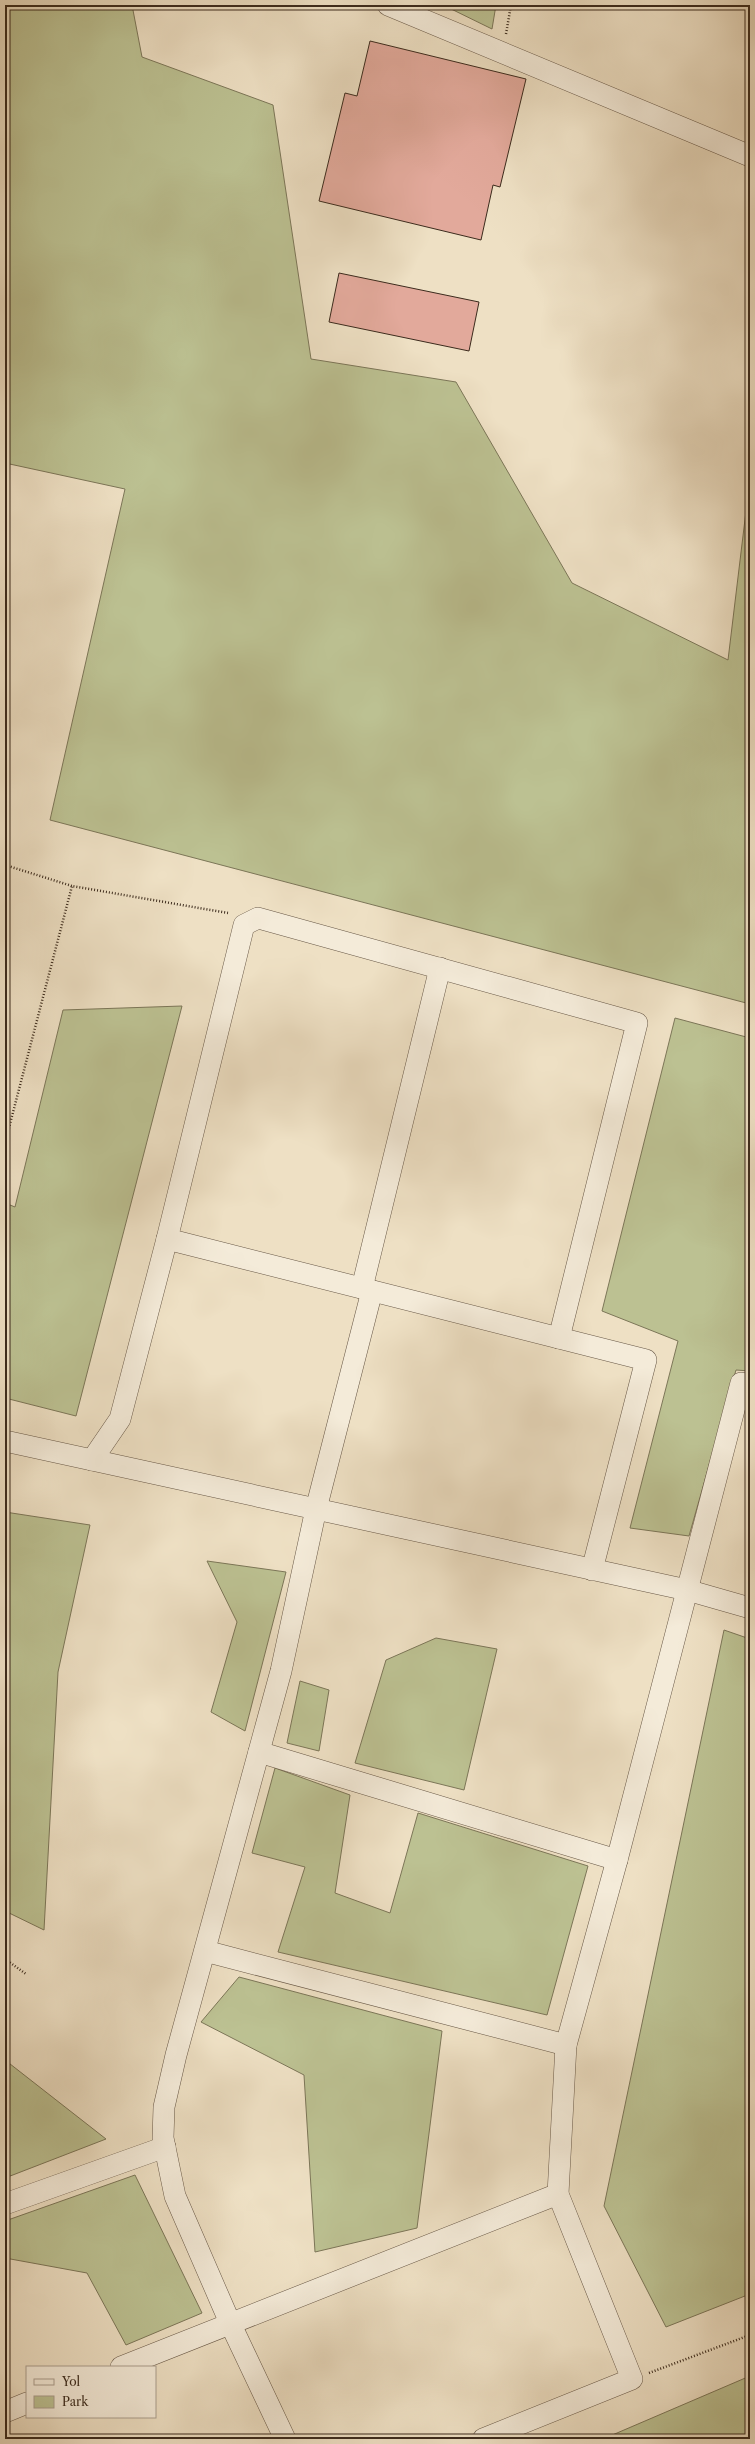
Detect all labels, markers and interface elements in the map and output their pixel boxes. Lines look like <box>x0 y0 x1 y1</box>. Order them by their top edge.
legend <box>26 2366 156 2418</box>
text: Yol <box>61 2374 80 2389</box>
text: Park <box>62 2394 89 2409</box>

